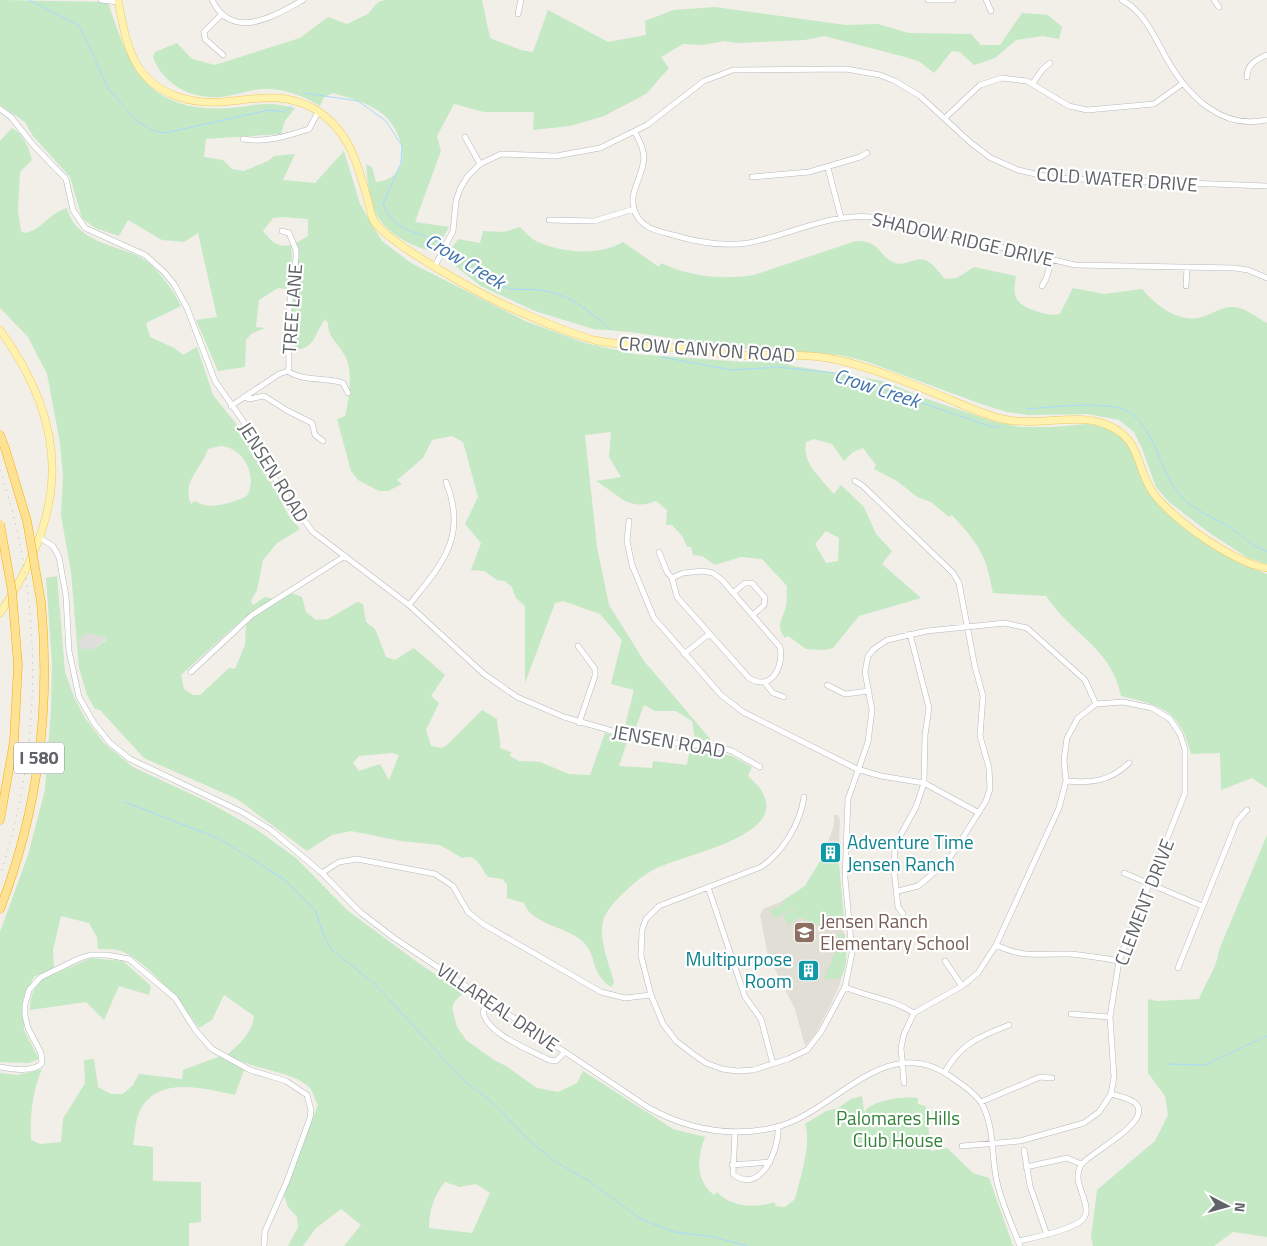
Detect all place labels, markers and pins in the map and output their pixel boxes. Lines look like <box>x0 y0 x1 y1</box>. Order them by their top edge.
place label: Adventure Time Jensen Ranch <box>847 827 974 878</box>
building icon: Adventure Time Jensen Ranch <box>819 841 843 865</box>
place label: Jensen Ranch Elementary School <box>820 906 969 957</box>
school or university icon: Jensen Ranch Elementary School <box>792 920 816 944</box>
place label: Multipurpose Room <box>686 944 792 995</box>
building icon: Multipurpose Room <box>796 958 820 982</box>

